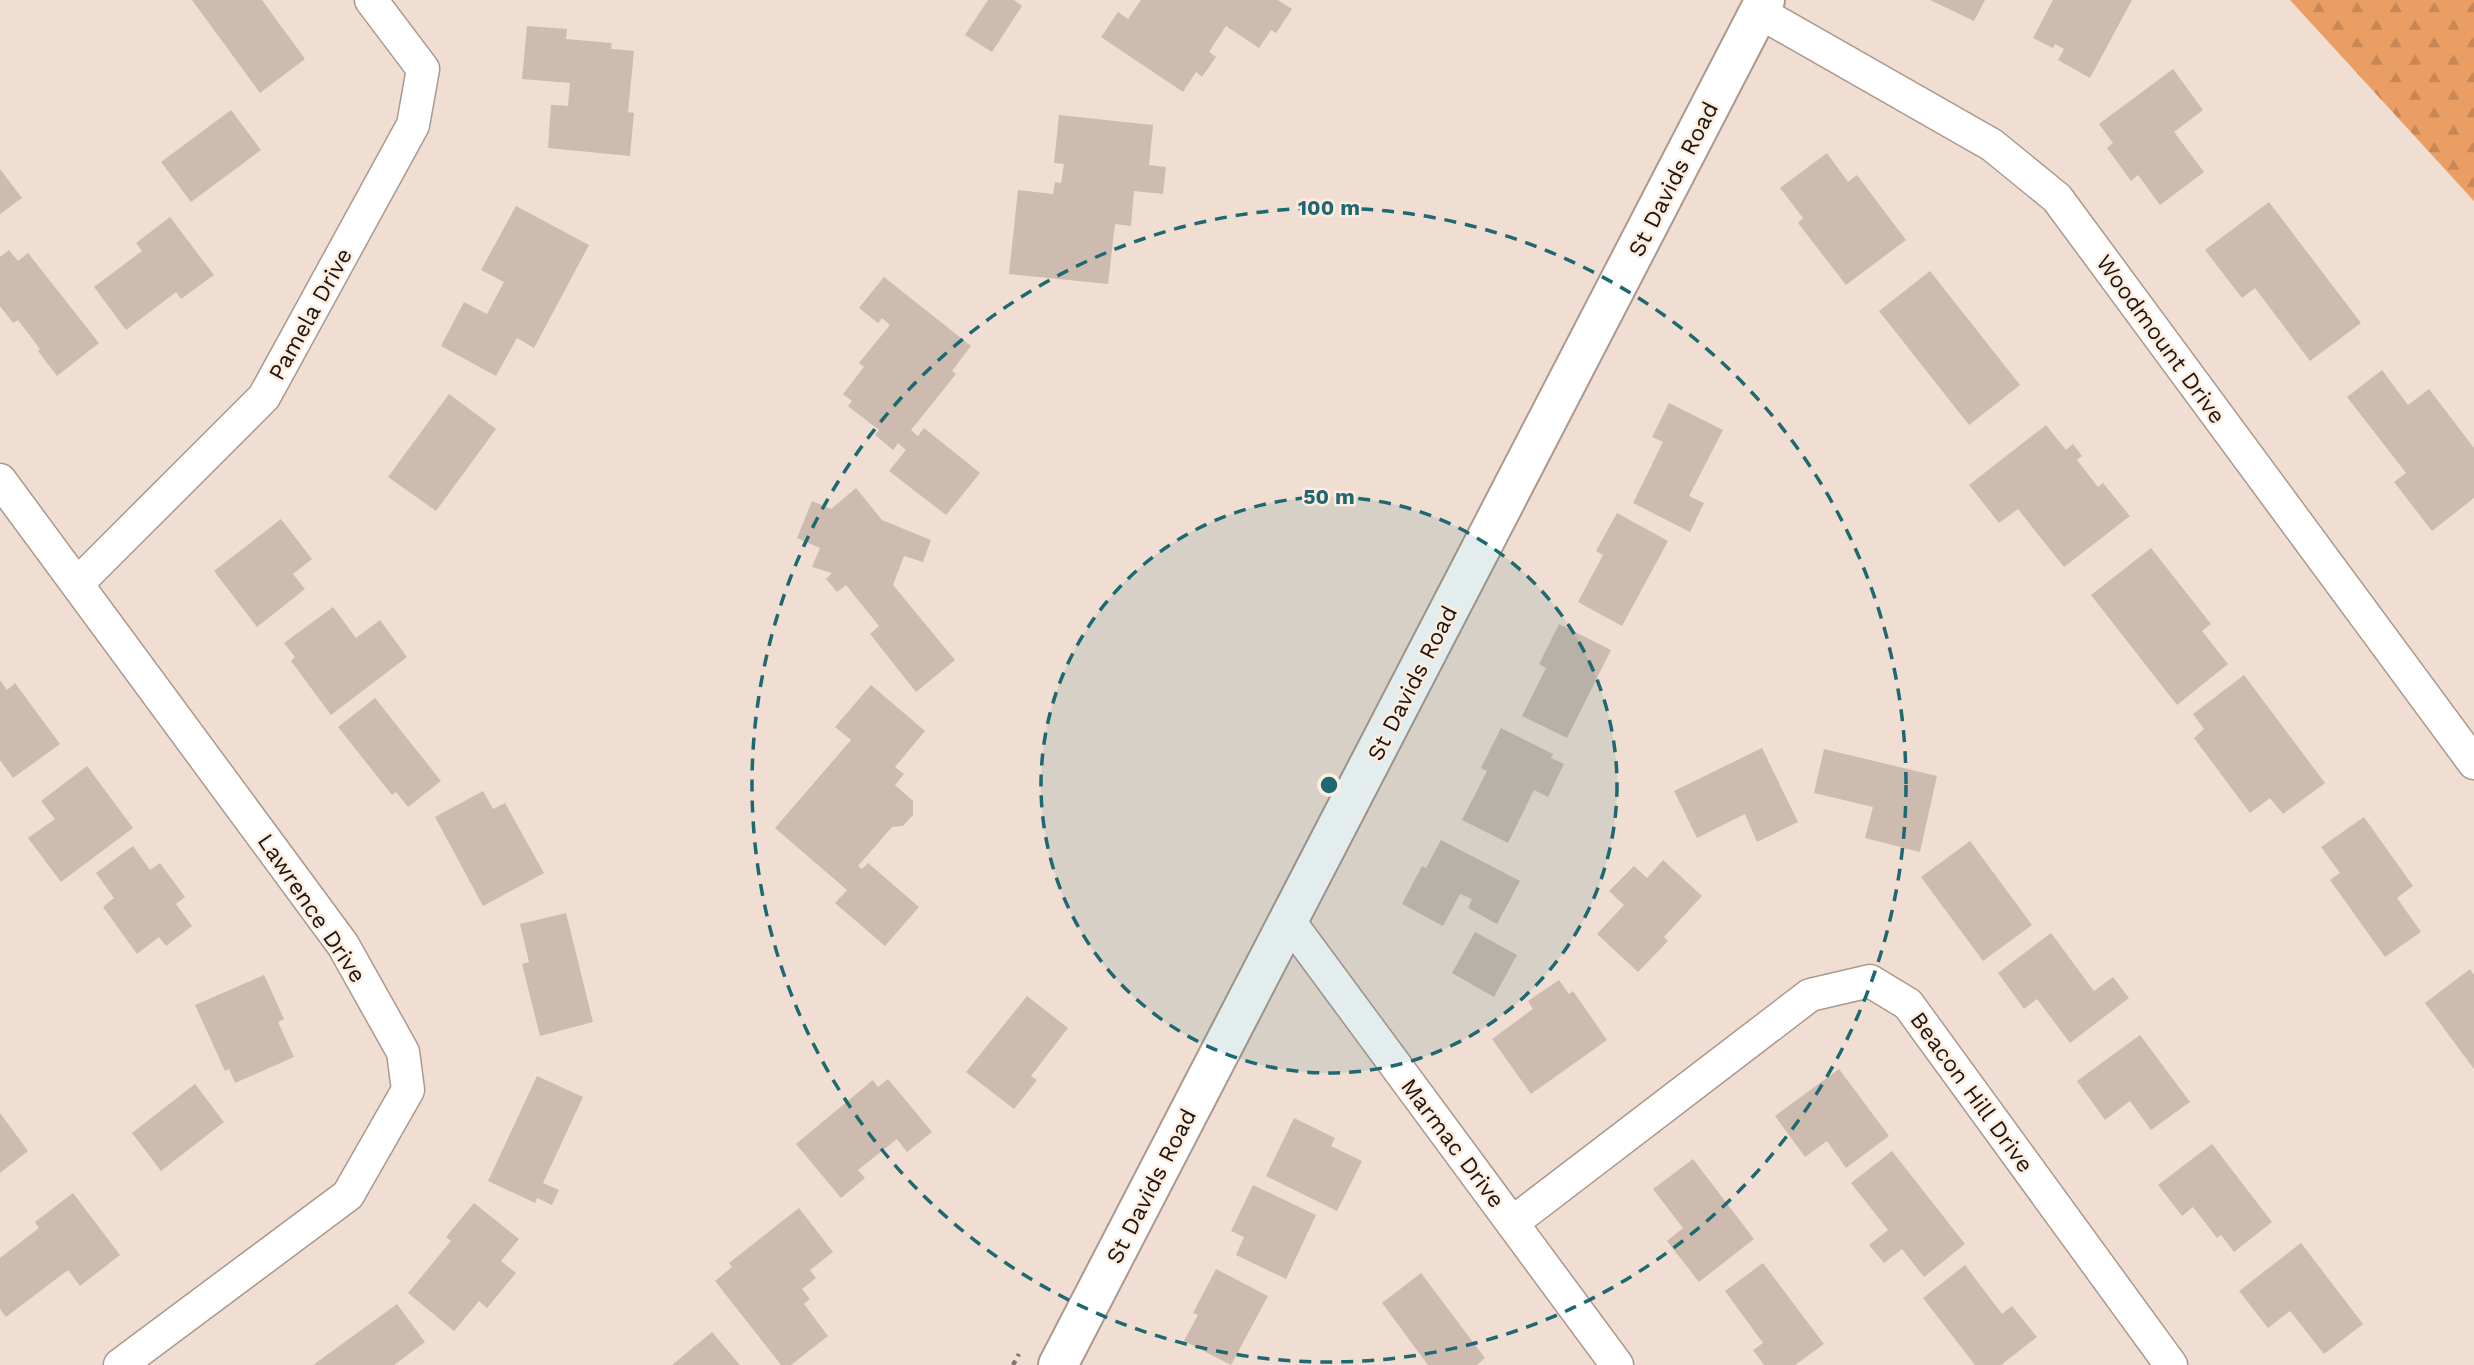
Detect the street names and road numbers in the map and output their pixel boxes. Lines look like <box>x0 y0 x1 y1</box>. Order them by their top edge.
street label: St Davids Road <box>1623 97 1724 261</box>
street label: Pamela Drive <box>263 243 358 385</box>
street label: Woodmount Drive <box>2090 250 2231 429</box>
street label: St Davids Road <box>1362 601 1463 765</box>
street label: Lawrence Drive <box>252 829 371 988</box>
street label: Beacon Hill Drive <box>1904 1007 2039 1178</box>
street label: Marmac Drive <box>1395 1073 1510 1213</box>
street label: St Davids Road <box>1101 1104 1202 1268</box>

